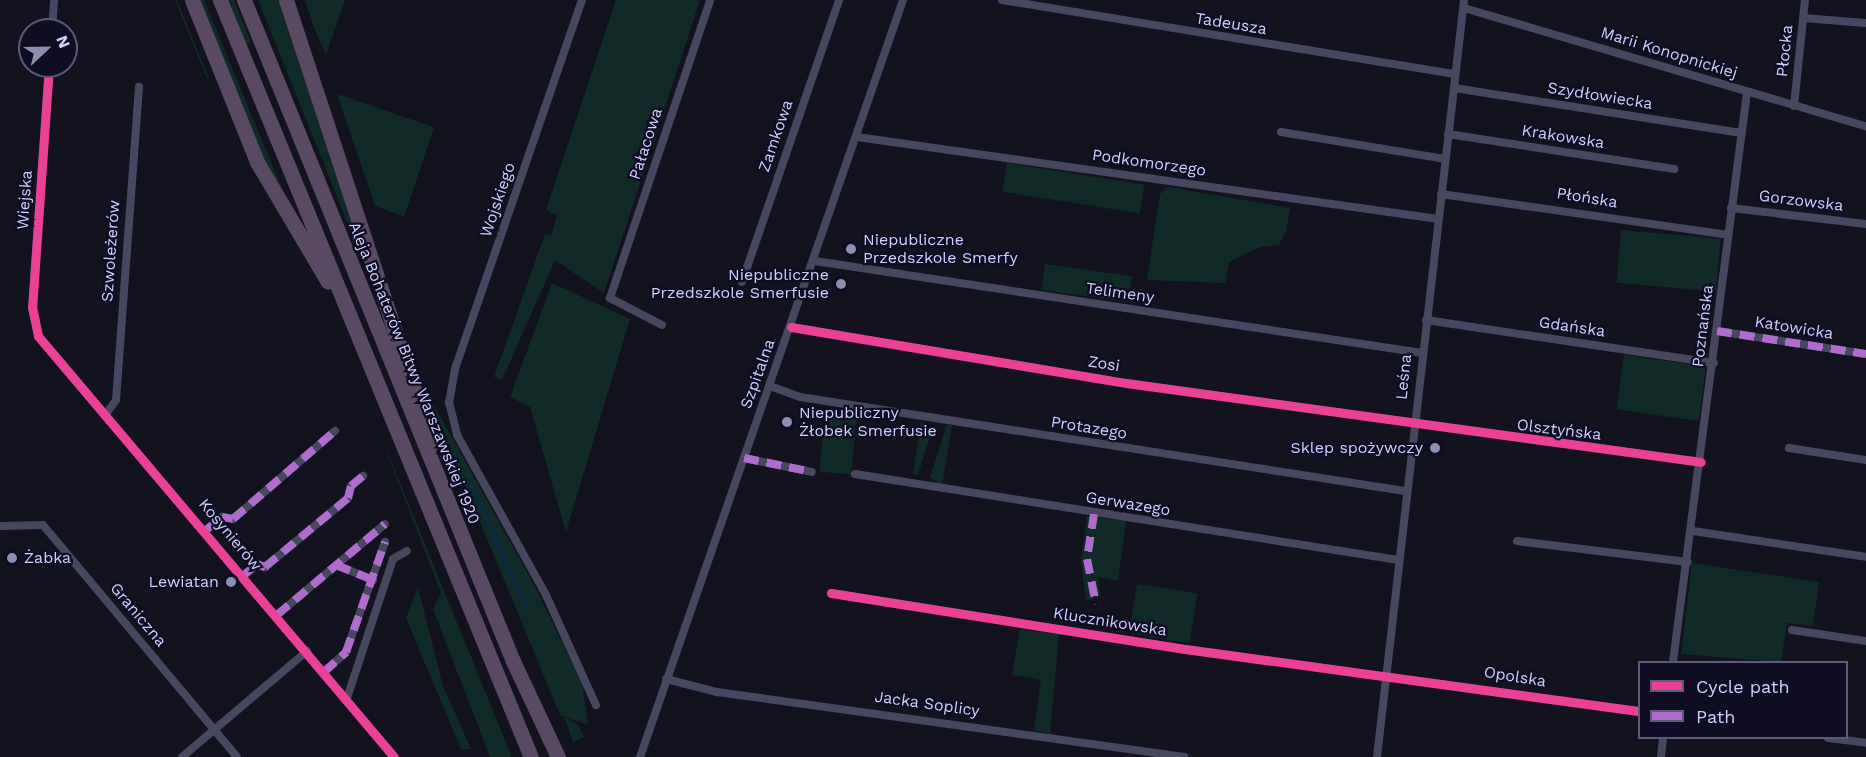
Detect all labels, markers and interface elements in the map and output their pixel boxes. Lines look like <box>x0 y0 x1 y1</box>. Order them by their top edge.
street label: Tadeusza <box>1194 9 1268 39</box>
north arrow <box>18 18 78 78</box>
street label: Marii Konopnickiej <box>1598 23 1740 83</box>
street label: Płocka <box>1773 24 1797 78</box>
text: N <box>52 33 74 51</box>
street label: Szydłowiecka <box>1546 78 1654 114</box>
street label: Zamkowa <box>755 98 797 174</box>
street label: Pałacowa <box>625 106 667 182</box>
street label: Krakowska <box>1520 121 1606 153</box>
street label: Podkomorzego <box>1091 146 1207 180</box>
street label: Wojskiego <box>476 160 520 240</box>
street label: Wiejska <box>13 170 37 230</box>
street label: Płońska <box>1555 184 1619 212</box>
street label: Gorzowska <box>1758 186 1844 216</box>
street label: Szwoleżerów <box>98 199 124 303</box>
street label: Aleja Bohaterów Bitwy Warszawskiej 1920 <box>344 218 484 528</box>
place label: Niepubliczne Przedszkole Smerfy <box>863 230 1018 268</box>
marker: Niepubliczne Przedszkole Smerfy <box>844 242 858 256</box>
place label: Niepubliczne Przedszkole Smerfusie <box>651 265 829 303</box>
marker: Niepubliczne Przedszkole Smerfusie <box>834 277 848 291</box>
street label: Telimeny <box>1085 279 1155 307</box>
street label: Poznańska <box>1688 284 1718 368</box>
street label: Katowicka <box>1753 312 1835 344</box>
street label: Gdańska <box>1538 313 1606 341</box>
street label: Szpitalna <box>737 337 779 411</box>
street label: Zosi <box>1087 352 1121 376</box>
street label: Leśna <box>1392 353 1416 401</box>
place label: Niepubliczny Żłobek Smerfusie <box>799 403 937 441</box>
street label: Protazego <box>1049 412 1129 444</box>
marker: Niepubliczny Żłobek Smerfusie <box>780 415 794 429</box>
street label: Olsztyńska <box>1516 415 1602 445</box>
place label: Sklep spożywczy <box>1290 438 1423 458</box>
marker: Sklep spożywczy <box>1428 441 1442 455</box>
street label: Gerwazego <box>1084 488 1172 520</box>
street label: Kosynierów <box>194 495 266 575</box>
place label: Żabka <box>24 548 71 568</box>
marker: Żabka <box>5 551 19 565</box>
place label: Lewiatan <box>149 572 219 592</box>
marker: Lewiatan <box>224 575 238 589</box>
street label: Graniczna <box>106 579 170 651</box>
street label: Klucznikowska <box>1052 604 1168 640</box>
legend <box>1638 661 1848 739</box>
street label: Opolska <box>1482 663 1548 691</box>
text: Cycle path <box>1696 676 1790 697</box>
street label: Jacka Soplicy <box>873 687 981 721</box>
text: Path <box>1696 706 1736 727</box>

